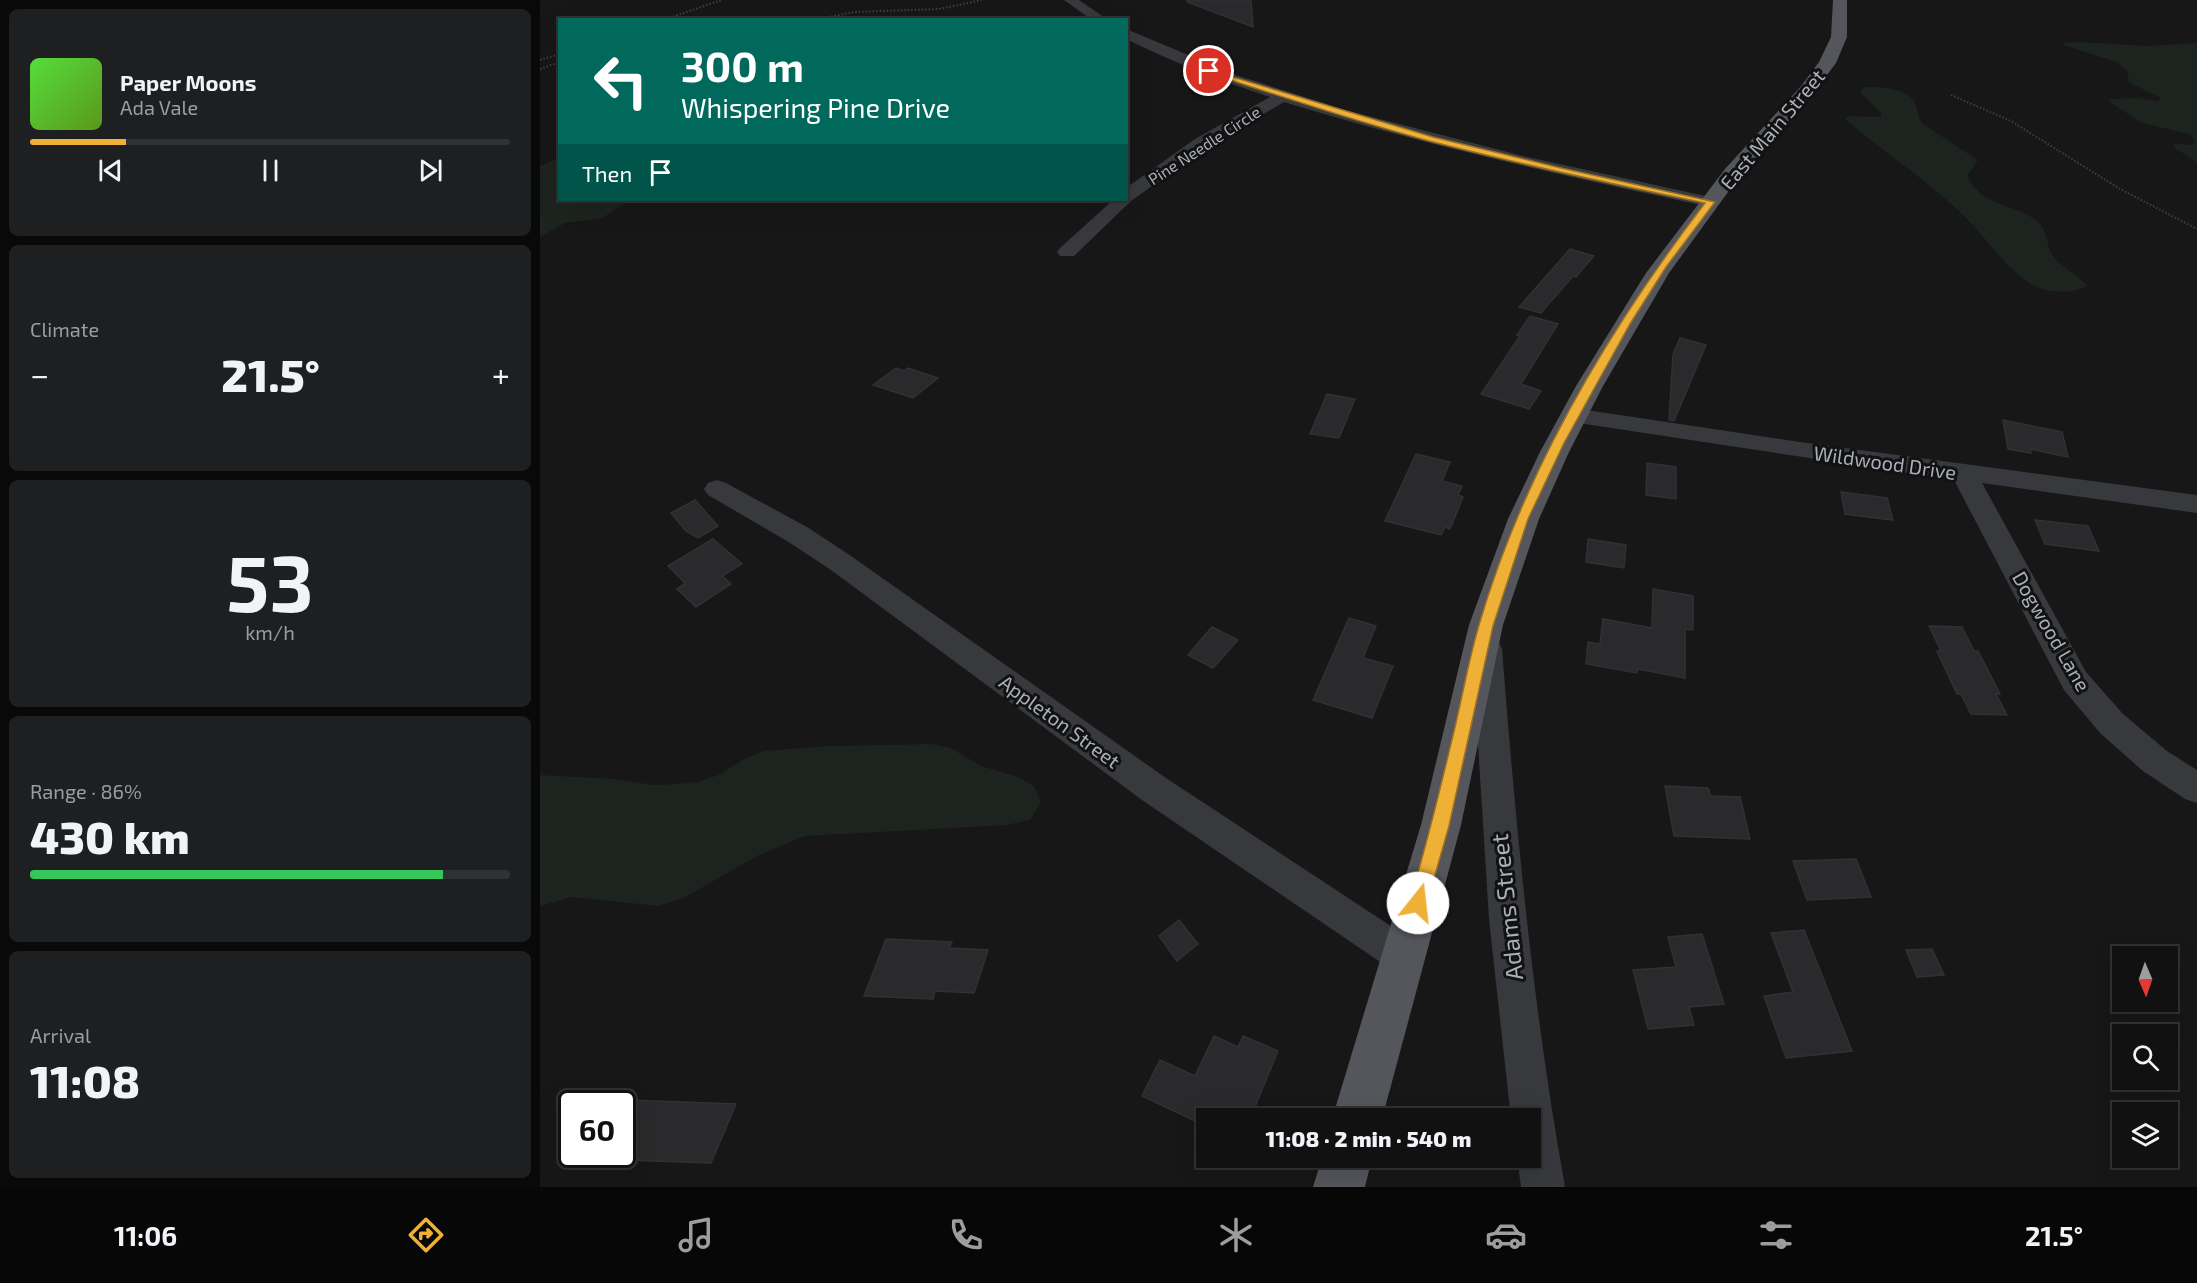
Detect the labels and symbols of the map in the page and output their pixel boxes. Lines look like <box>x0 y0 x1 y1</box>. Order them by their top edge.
pin <box>1183 45 1234 96</box>
street label: East Main Street <box>1715 64 1830 194</box>
street label: Pine Needle Circle <box>1144 102 1264 188</box>
street label: Wildwood Drive <box>1812 440 1958 484</box>
street label: Dogwood Lane <box>2008 567 2096 695</box>
street label: Appleton Street <box>995 669 1125 773</box>
street label: Adams Street <box>1484 832 1528 982</box>
position arrow <box>1386 871 1450 935</box>
north arrow <box>2112 946 2178 1012</box>
speed limit sign: 60 <box>558 1090 636 1168</box>

